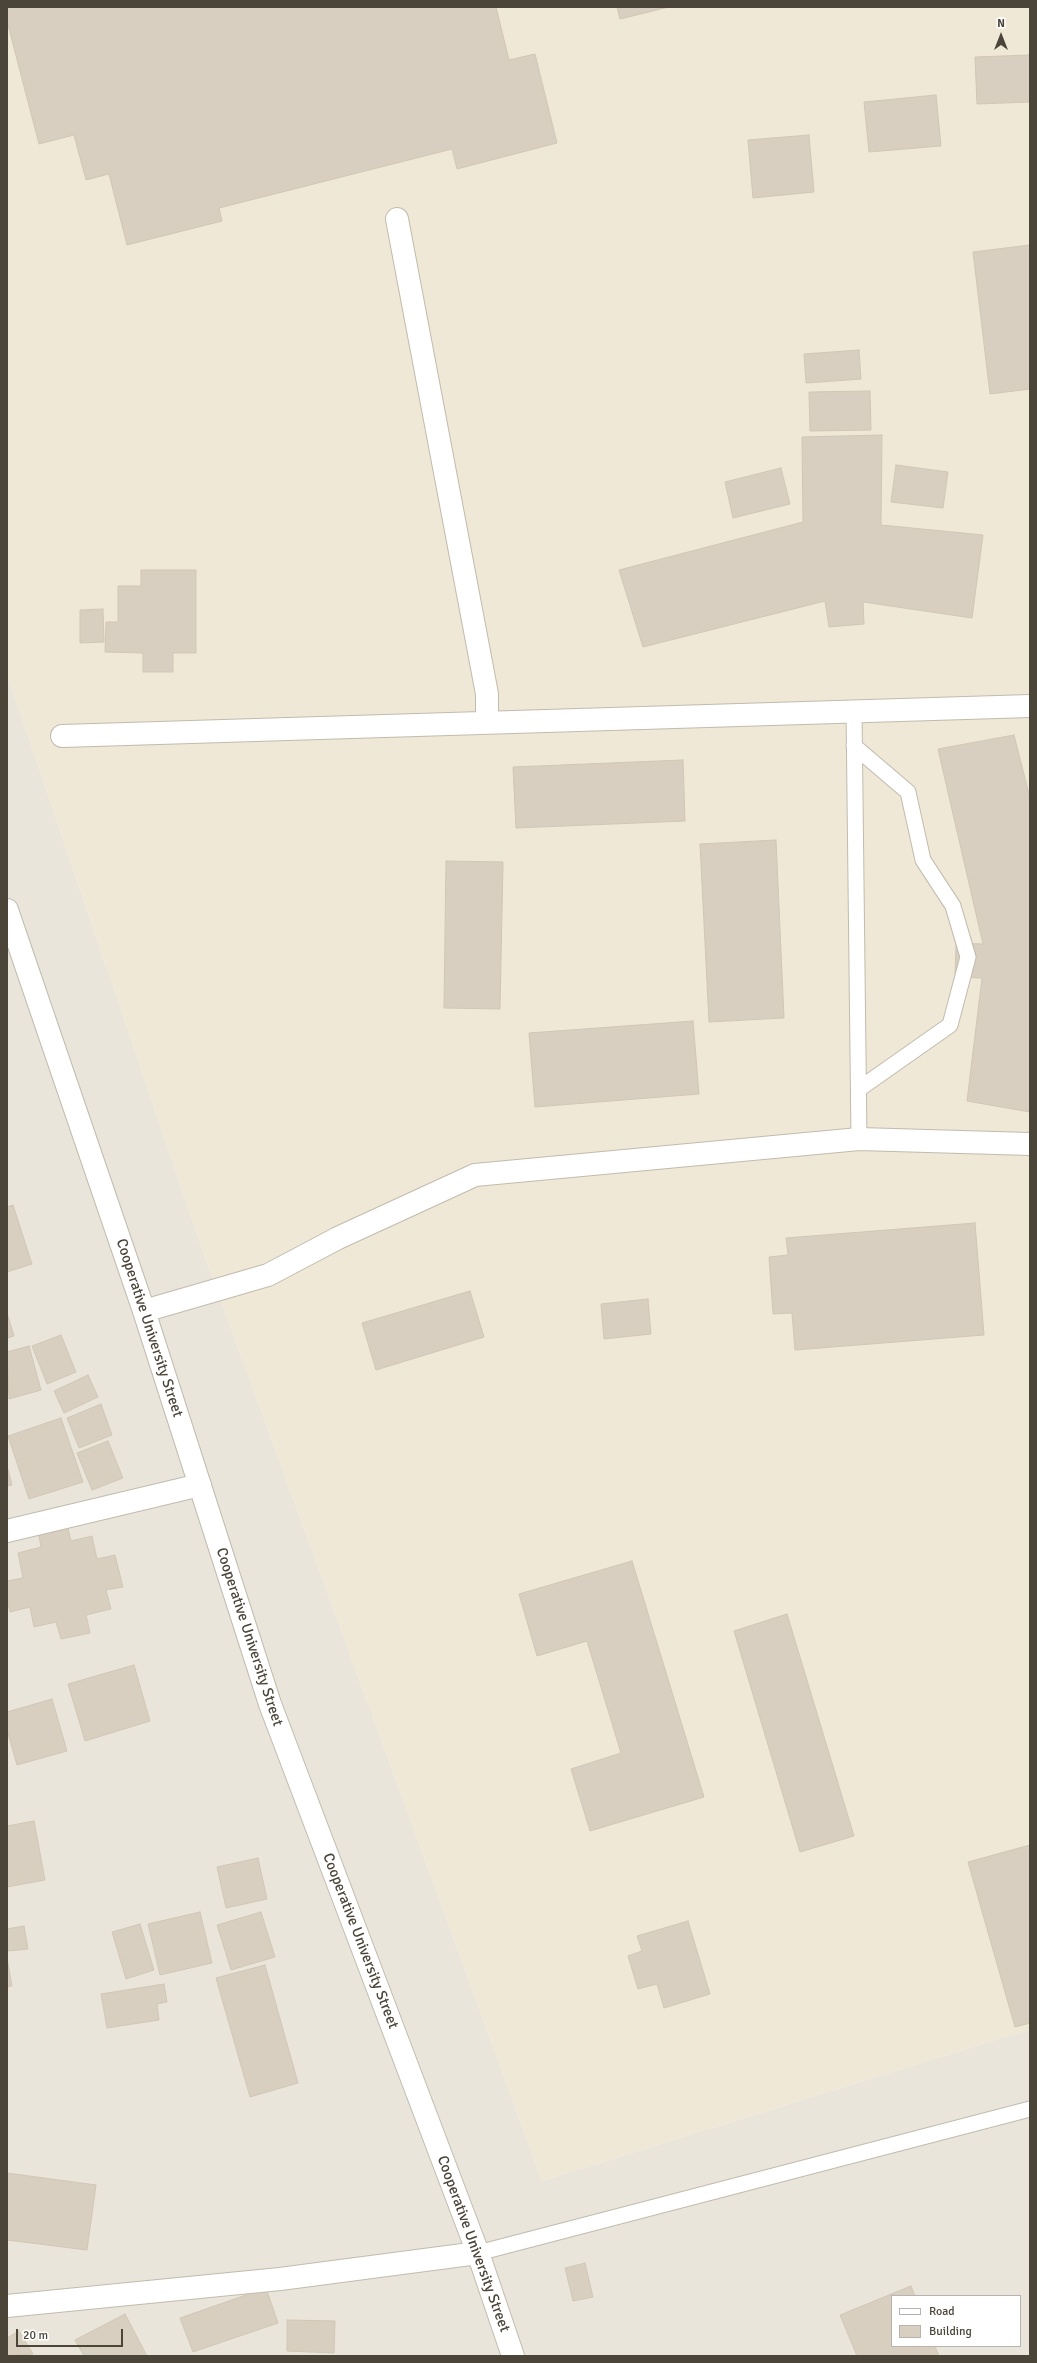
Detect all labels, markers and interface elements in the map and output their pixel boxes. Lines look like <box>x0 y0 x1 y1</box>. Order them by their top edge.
north arrow <box>981 16 1021 56</box>
text: N <box>997 17 1005 30</box>
street label: Cooperative University Street <box>112 1236 186 1420</box>
street label: Cooperative University Street <box>212 1545 286 1729</box>
street label: Cooperative University Street <box>318 1851 402 2031</box>
street label: Cooperative University Street <box>433 2153 513 2335</box>
legend <box>891 2295 1021 2347</box>
text: Road <box>929 2304 955 2319</box>
scale bar <box>18 2321 125 2347</box>
text: Building <box>929 2324 972 2339</box>
text: 20 m <box>23 2328 48 2343</box>

